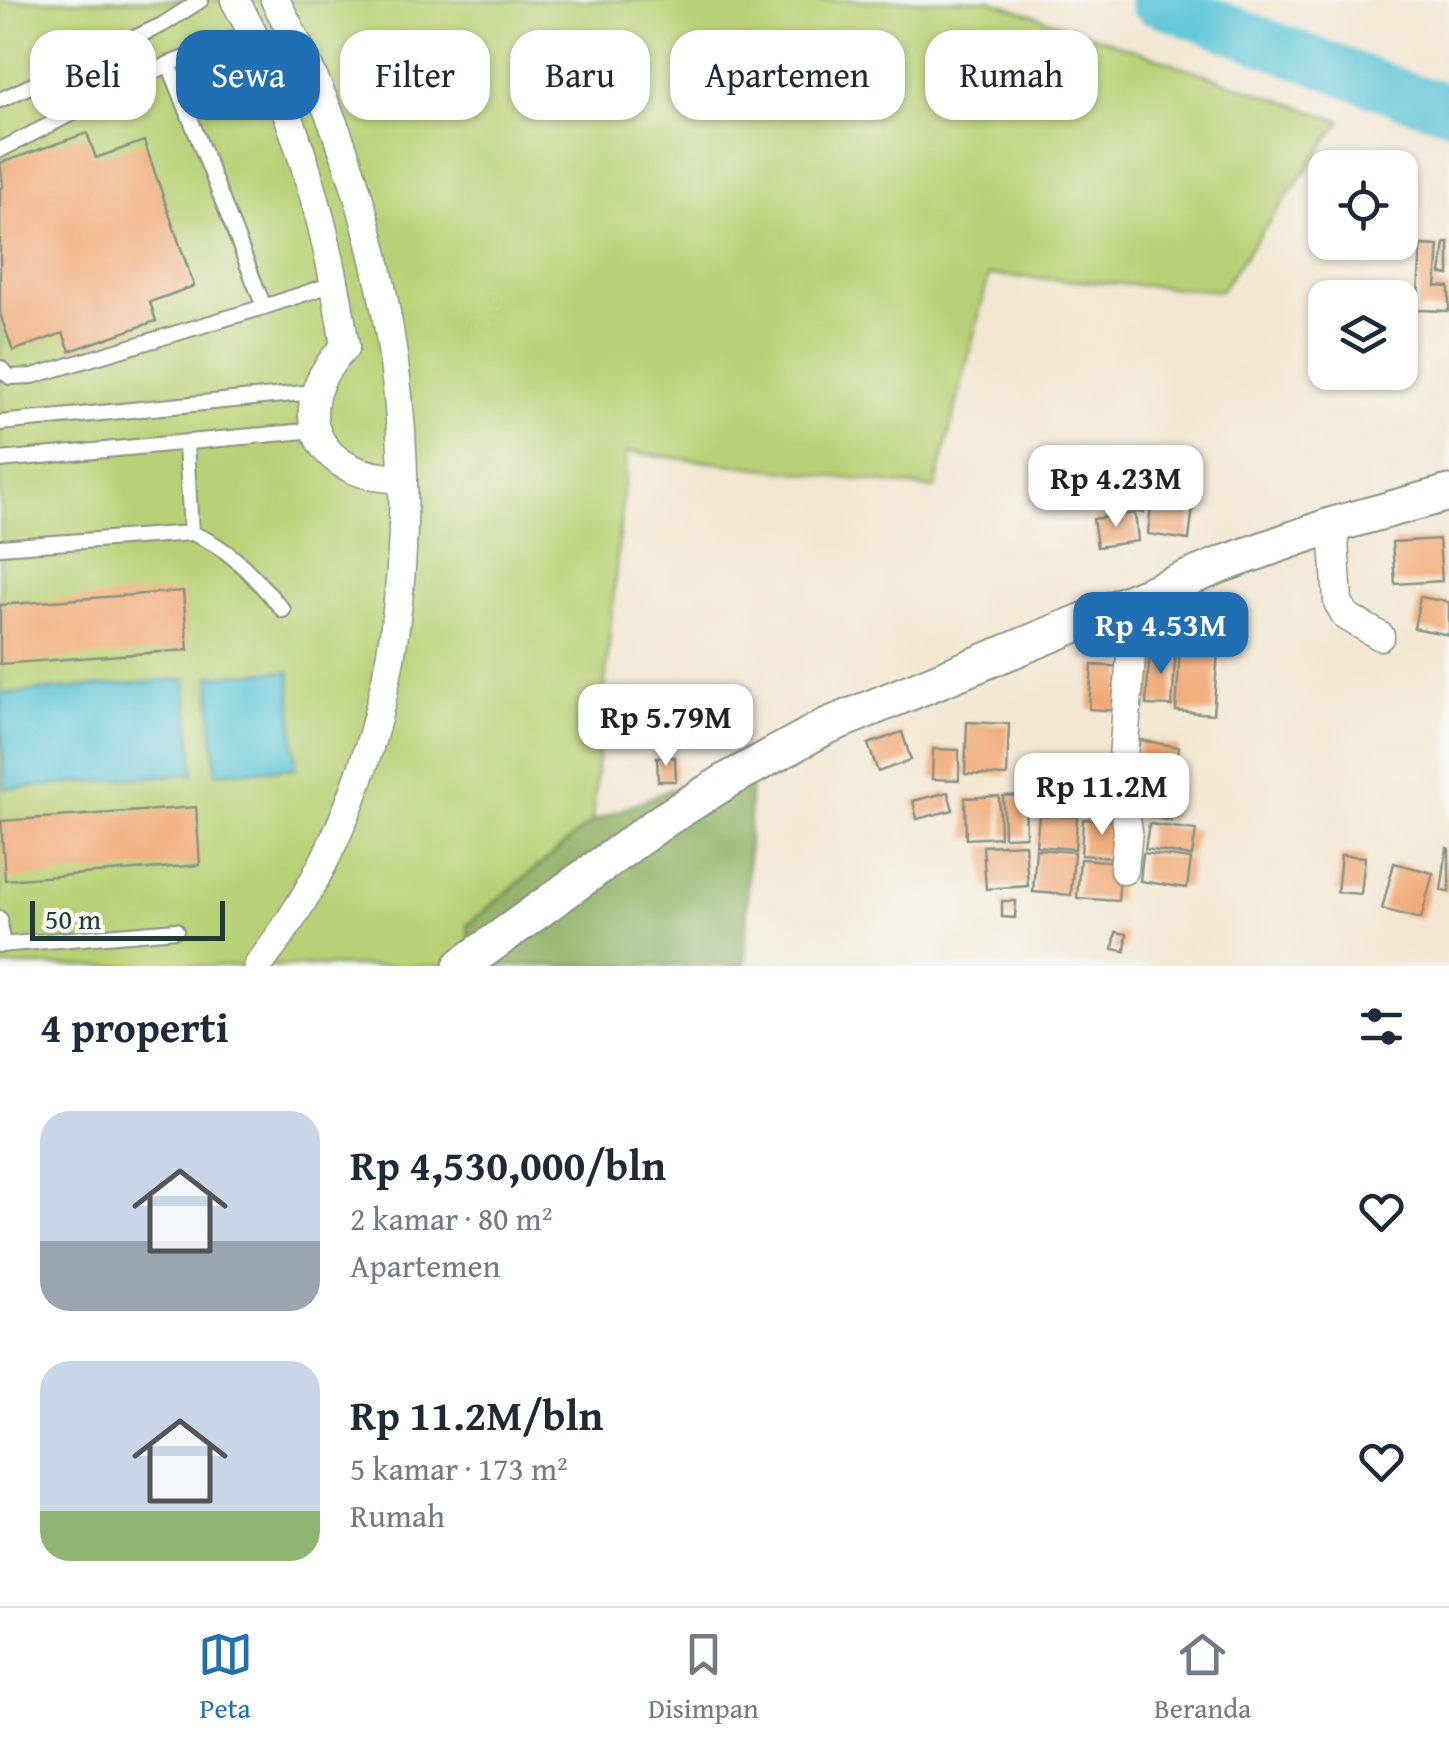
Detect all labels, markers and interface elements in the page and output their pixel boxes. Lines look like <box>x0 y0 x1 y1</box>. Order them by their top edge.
chip: Beli <box>30 30 156 120</box>
chip: Sewa <box>176 30 320 120</box>
chip: Filter <box>340 30 490 120</box>
chip: Baru <box>510 30 650 120</box>
chip: Apartemen <box>670 30 905 120</box>
chip: Rumah <box>925 30 1098 120</box>
map controls <box>1308 150 1418 390</box>
button: locate <box>1308 150 1418 260</box>
button: layers <box>1308 280 1418 390</box>
pin: Rp 4.23M <box>1013 445 1219 530</box>
text: Rp 4.23M <box>1050 454 1182 501</box>
pin: Rp 4.53M <box>1058 592 1264 677</box>
text: Rp 4.53M <box>1095 601 1227 648</box>
pin: Rp 5.79M <box>563 684 769 769</box>
text: Rp 5.79M <box>600 693 732 740</box>
pin: Rp 11.2M <box>999 753 1205 838</box>
text: Rp 11.2M <box>1036 762 1168 809</box>
scale bar <box>30 896 225 940</box>
text: 50 m <box>45 898 101 939</box>
text: 4 properti <box>40 996 229 1057</box>
icon: filters <box>1354 999 1409 1054</box>
text: Rp 4,530,000/bln <box>350 1134 666 1195</box>
icon: home <box>120 1151 240 1271</box>
icon: heart <box>1354 1184 1409 1239</box>
text: 2 kamar · 80 m² <box>350 1195 552 1242</box>
text: Apartemen <box>350 1242 500 1289</box>
text: Rp 11.2M/bln <box>350 1384 603 1445</box>
icon: home <box>120 1401 240 1521</box>
icon: heart <box>1354 1434 1409 1489</box>
text: 5 kamar · 173 m² <box>350 1445 568 1492</box>
text: Rumah <box>350 1492 445 1539</box>
tab: Peta <box>198 1627 253 1728</box>
tab: Disimpan <box>648 1627 759 1728</box>
tab: Beranda <box>1154 1627 1251 1728</box>

